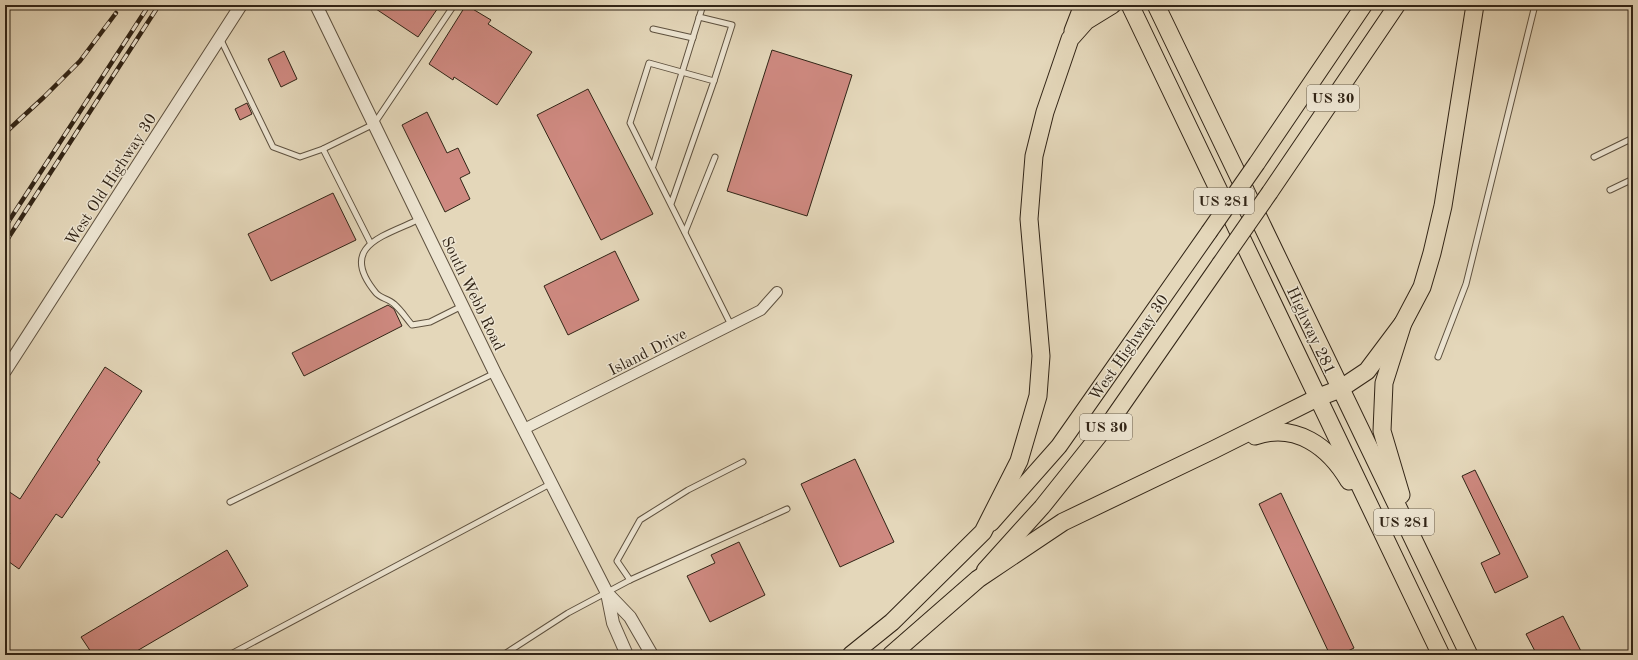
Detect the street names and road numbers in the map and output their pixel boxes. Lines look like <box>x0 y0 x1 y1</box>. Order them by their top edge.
road number: US 30 <box>1307 85 1359 111</box>
street label: West Old Highway 30 <box>63 111 160 249</box>
road number: US 281 <box>1194 188 1254 214</box>
street label: South Webb Road <box>438 234 507 353</box>
street label: Highway 281 <box>1283 285 1337 377</box>
street label: West Highway 30 <box>1087 292 1172 404</box>
street label: Island Drive <box>606 326 690 379</box>
road number: US 30 <box>1080 414 1132 440</box>
road number: US 281 <box>1374 509 1434 535</box>

